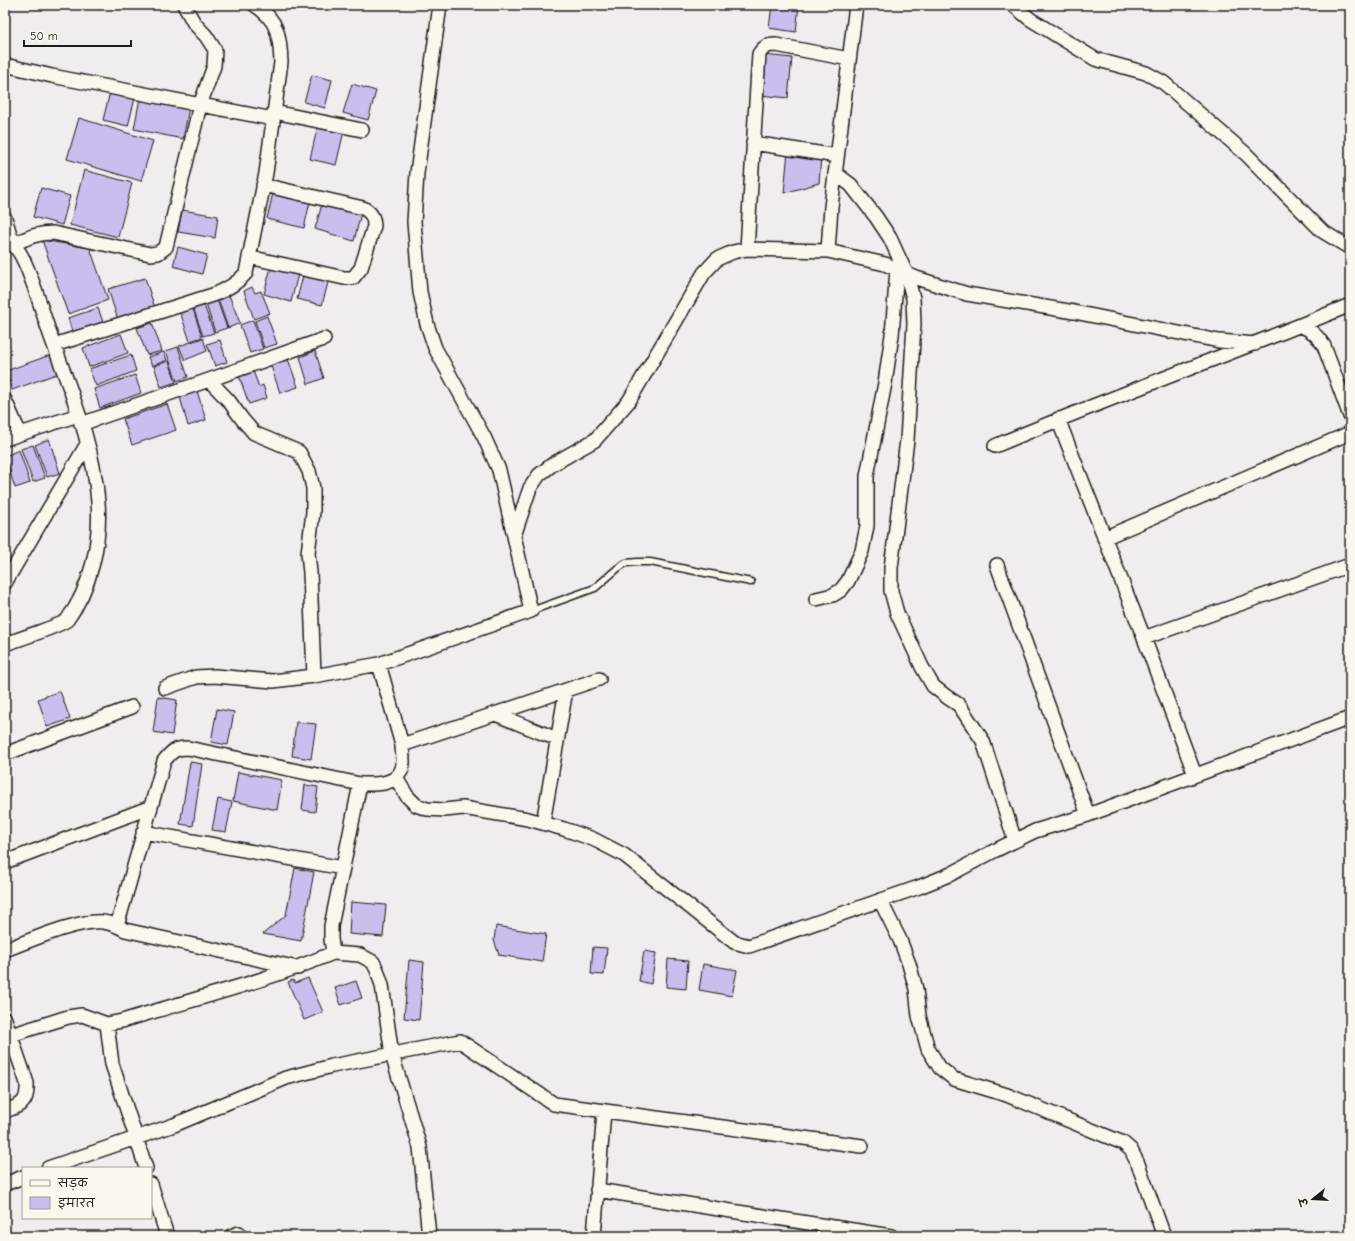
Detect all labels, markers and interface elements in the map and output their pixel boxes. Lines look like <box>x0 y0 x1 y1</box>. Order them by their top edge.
scale bar <box>24 22 131 48</box>
text: 50 m <box>30 29 58 43</box>
legend <box>22 1167 152 1219</box>
text: सड़क <box>57 1176 89 1191</box>
north arrow <box>1293 1179 1333 1219</box>
text: उ <box>1296 1195 1312 1208</box>
text: इमारत <box>58 1196 96 1210</box>

